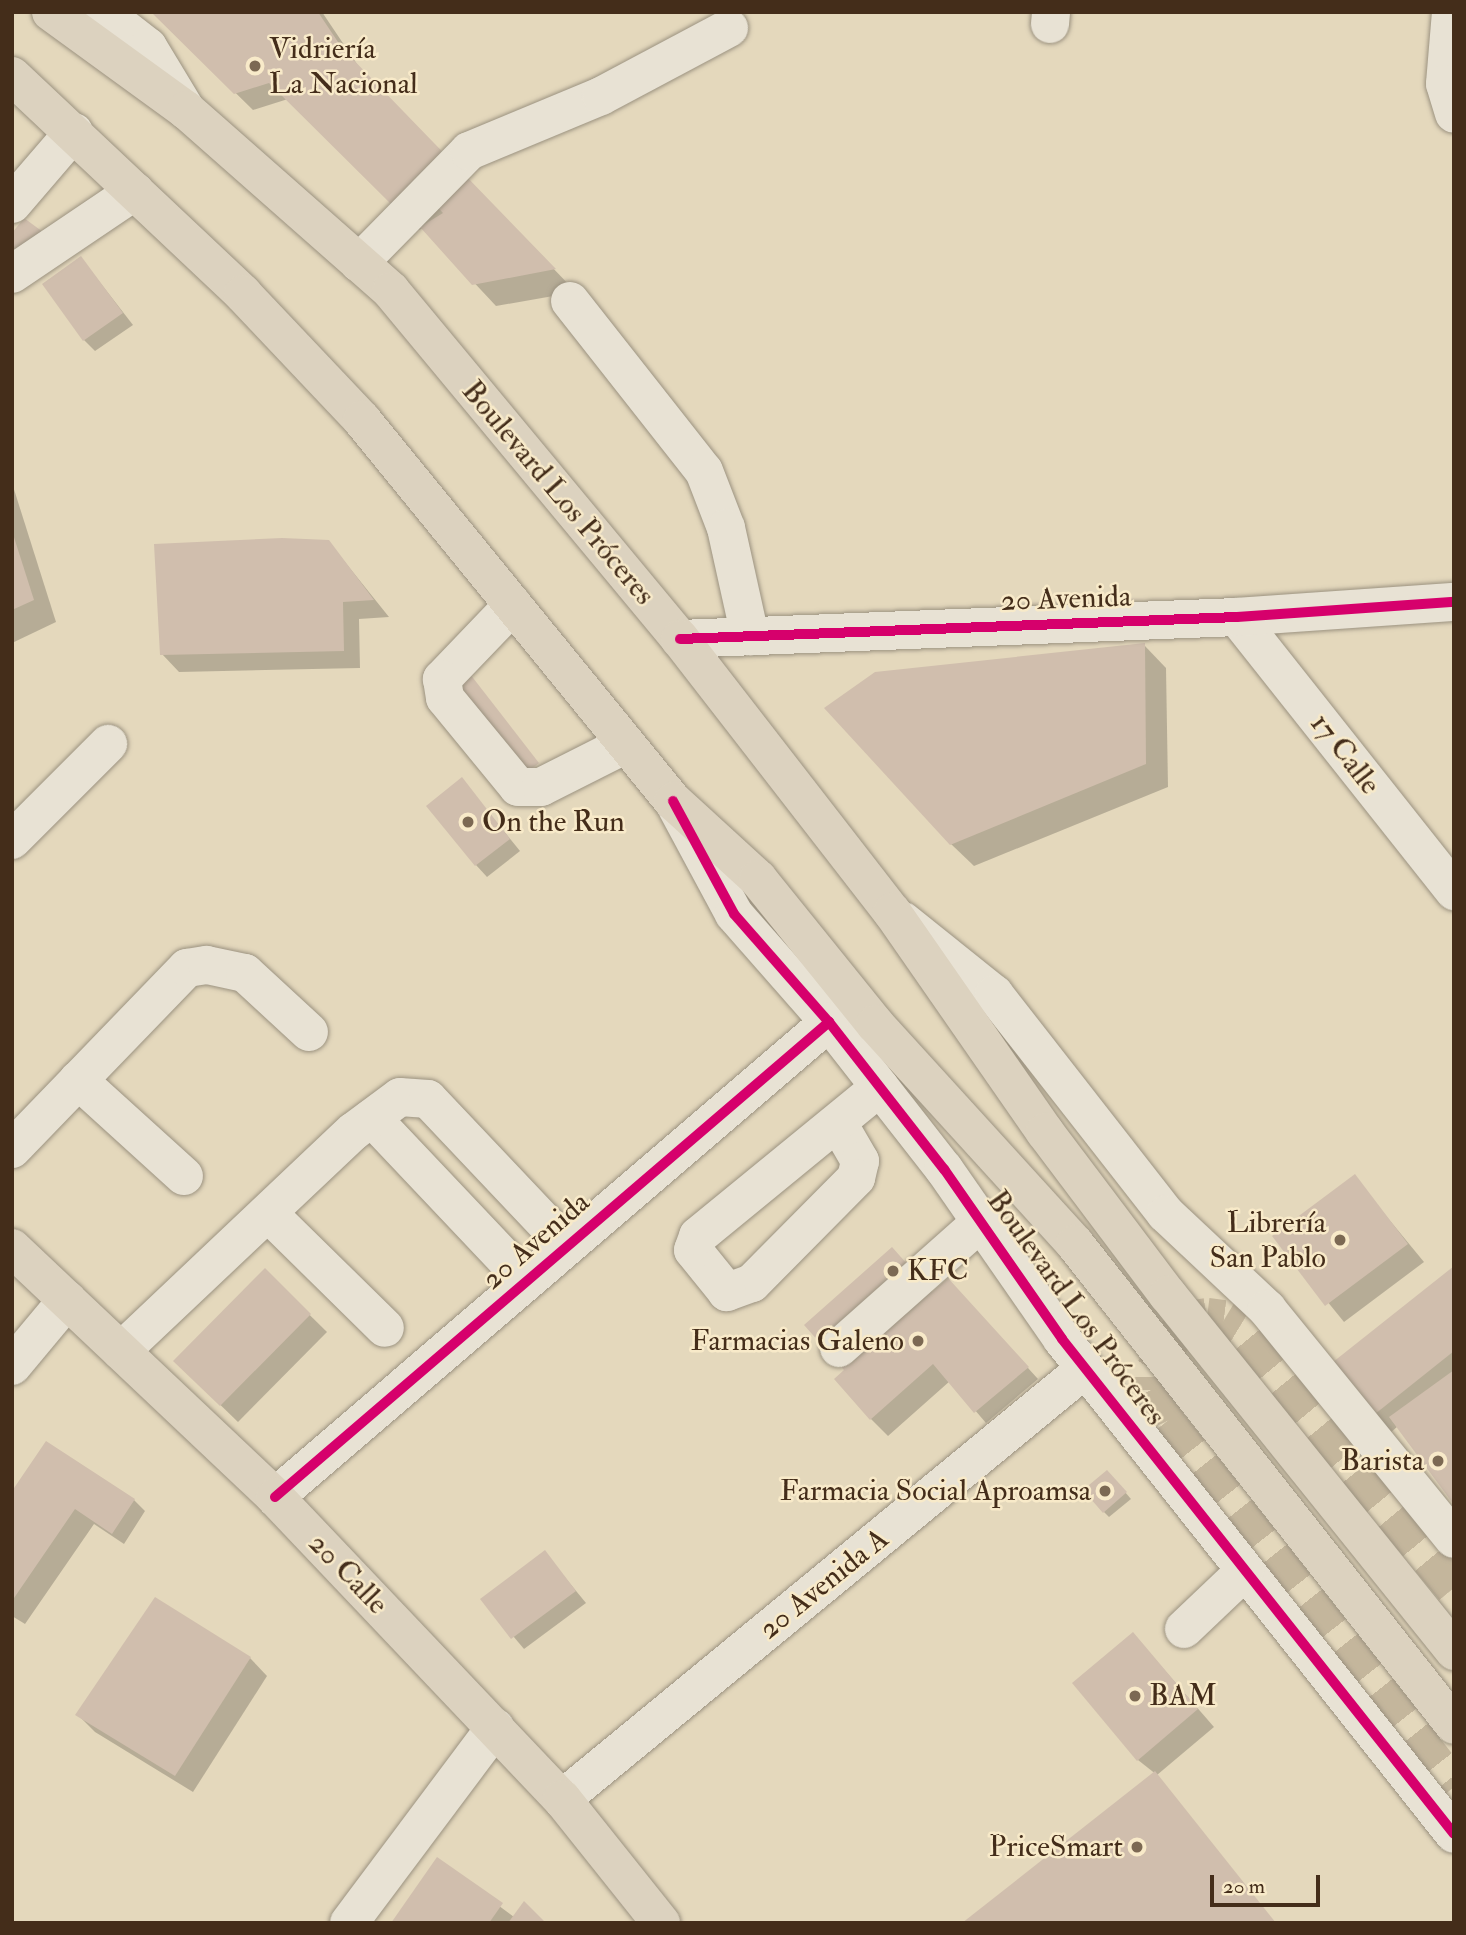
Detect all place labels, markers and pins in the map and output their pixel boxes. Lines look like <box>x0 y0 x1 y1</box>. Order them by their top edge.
place label: Vidriería La Nacional <box>269 31 418 102</box>
marker: Vidriería La Nacional <box>247 58 263 74</box>
place label: On the Run <box>482 804 625 840</box>
marker: On the Run <box>460 814 476 830</box>
place label: Librería San Pablo <box>1210 1205 1326 1276</box>
marker: Librería San Pablo <box>1332 1232 1348 1248</box>
place label: KFC <box>907 1253 969 1289</box>
marker: KFC <box>885 1263 901 1279</box>
place label: Farmacias Galeno <box>690 1323 904 1359</box>
marker: Farmacias Galeno <box>910 1333 926 1349</box>
place label: Barista <box>1341 1443 1424 1479</box>
marker: Barista <box>1430 1453 1446 1469</box>
place label: Farmacia Social Aproamsa <box>780 1473 1091 1509</box>
marker: Farmacia Social Aproamsa <box>1097 1483 1113 1499</box>
place label: BAM <box>1149 1678 1217 1714</box>
marker: BAM <box>1127 1688 1143 1704</box>
place label: PriceSmart <box>989 1829 1123 1865</box>
marker: PriceSmart <box>1129 1839 1145 1855</box>

